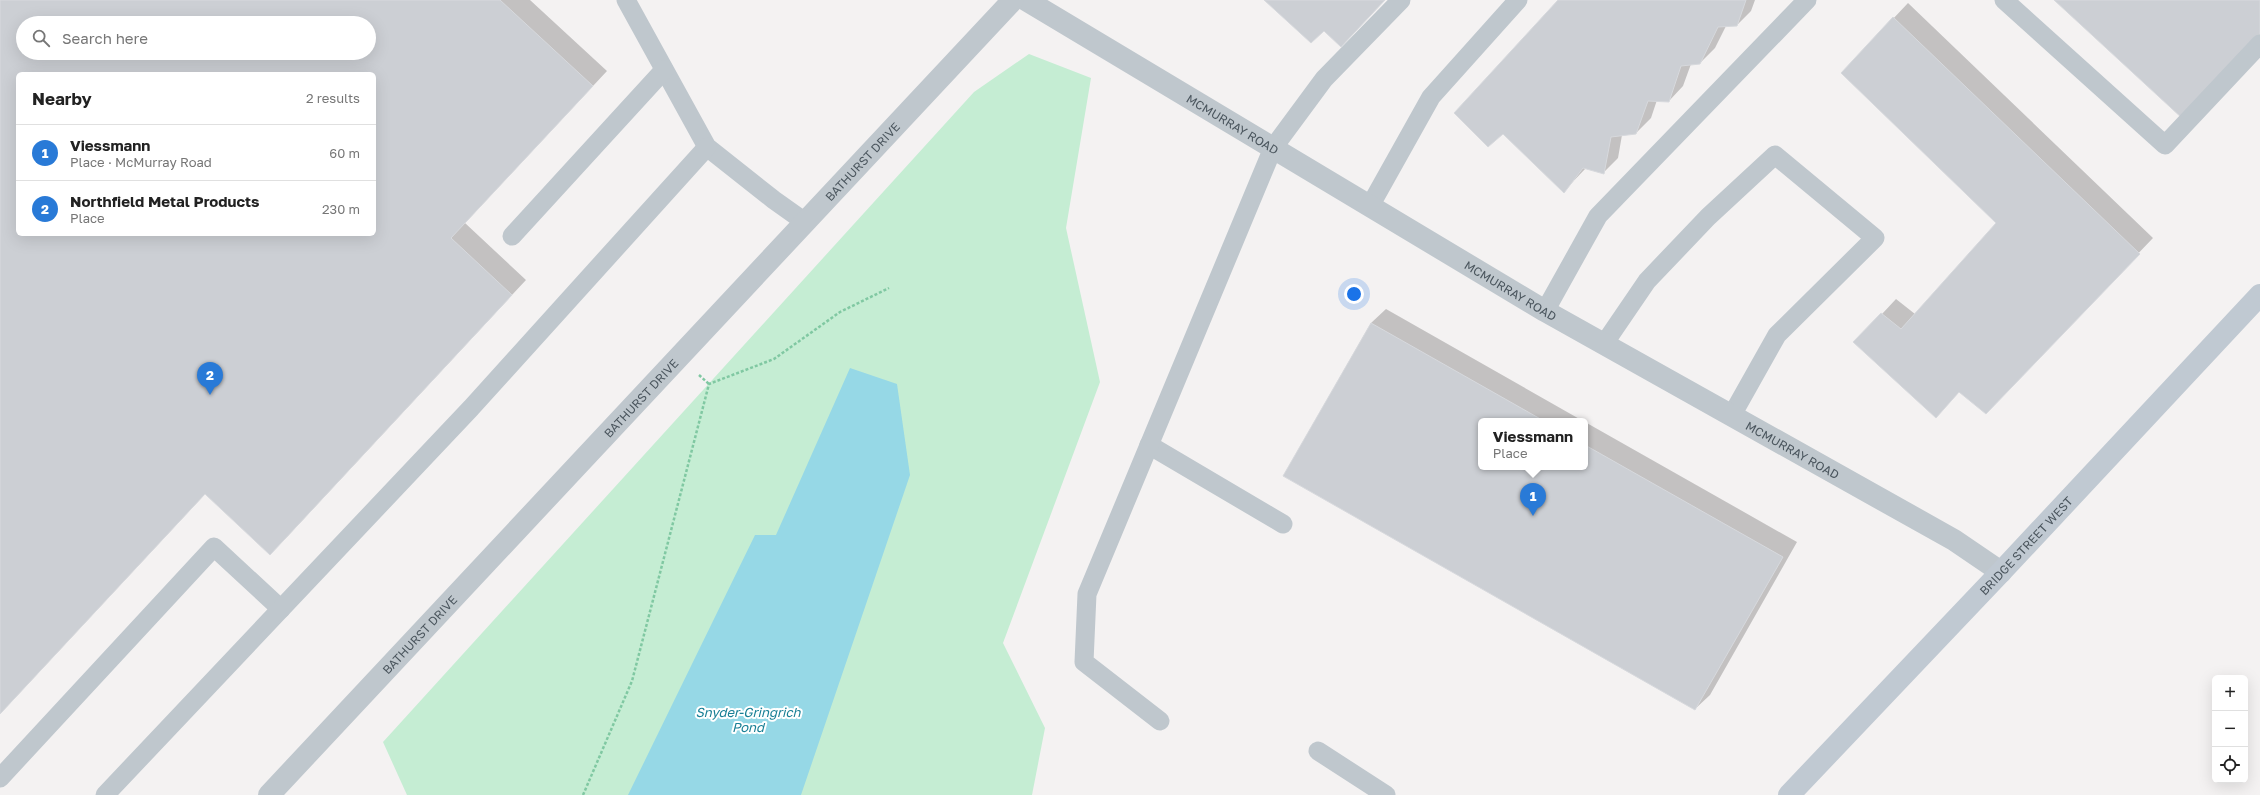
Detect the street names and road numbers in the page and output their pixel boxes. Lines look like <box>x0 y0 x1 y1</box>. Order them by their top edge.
street label: MCMURRAY ROAD <box>1184 91 1282 157</box>
street label: BATHURST DRIVE <box>822 119 902 204</box>
street label: MCMURRAY ROAD <box>1462 257 1559 324</box>
street label: BATHURST DRIVE <box>600 355 681 440</box>
street label: MCMURRAY ROAD <box>1743 418 1842 482</box>
street label: BRIDGE STREET WEST <box>1976 493 2076 598</box>
street label: BATHURST DRIVE <box>379 592 460 677</box>

